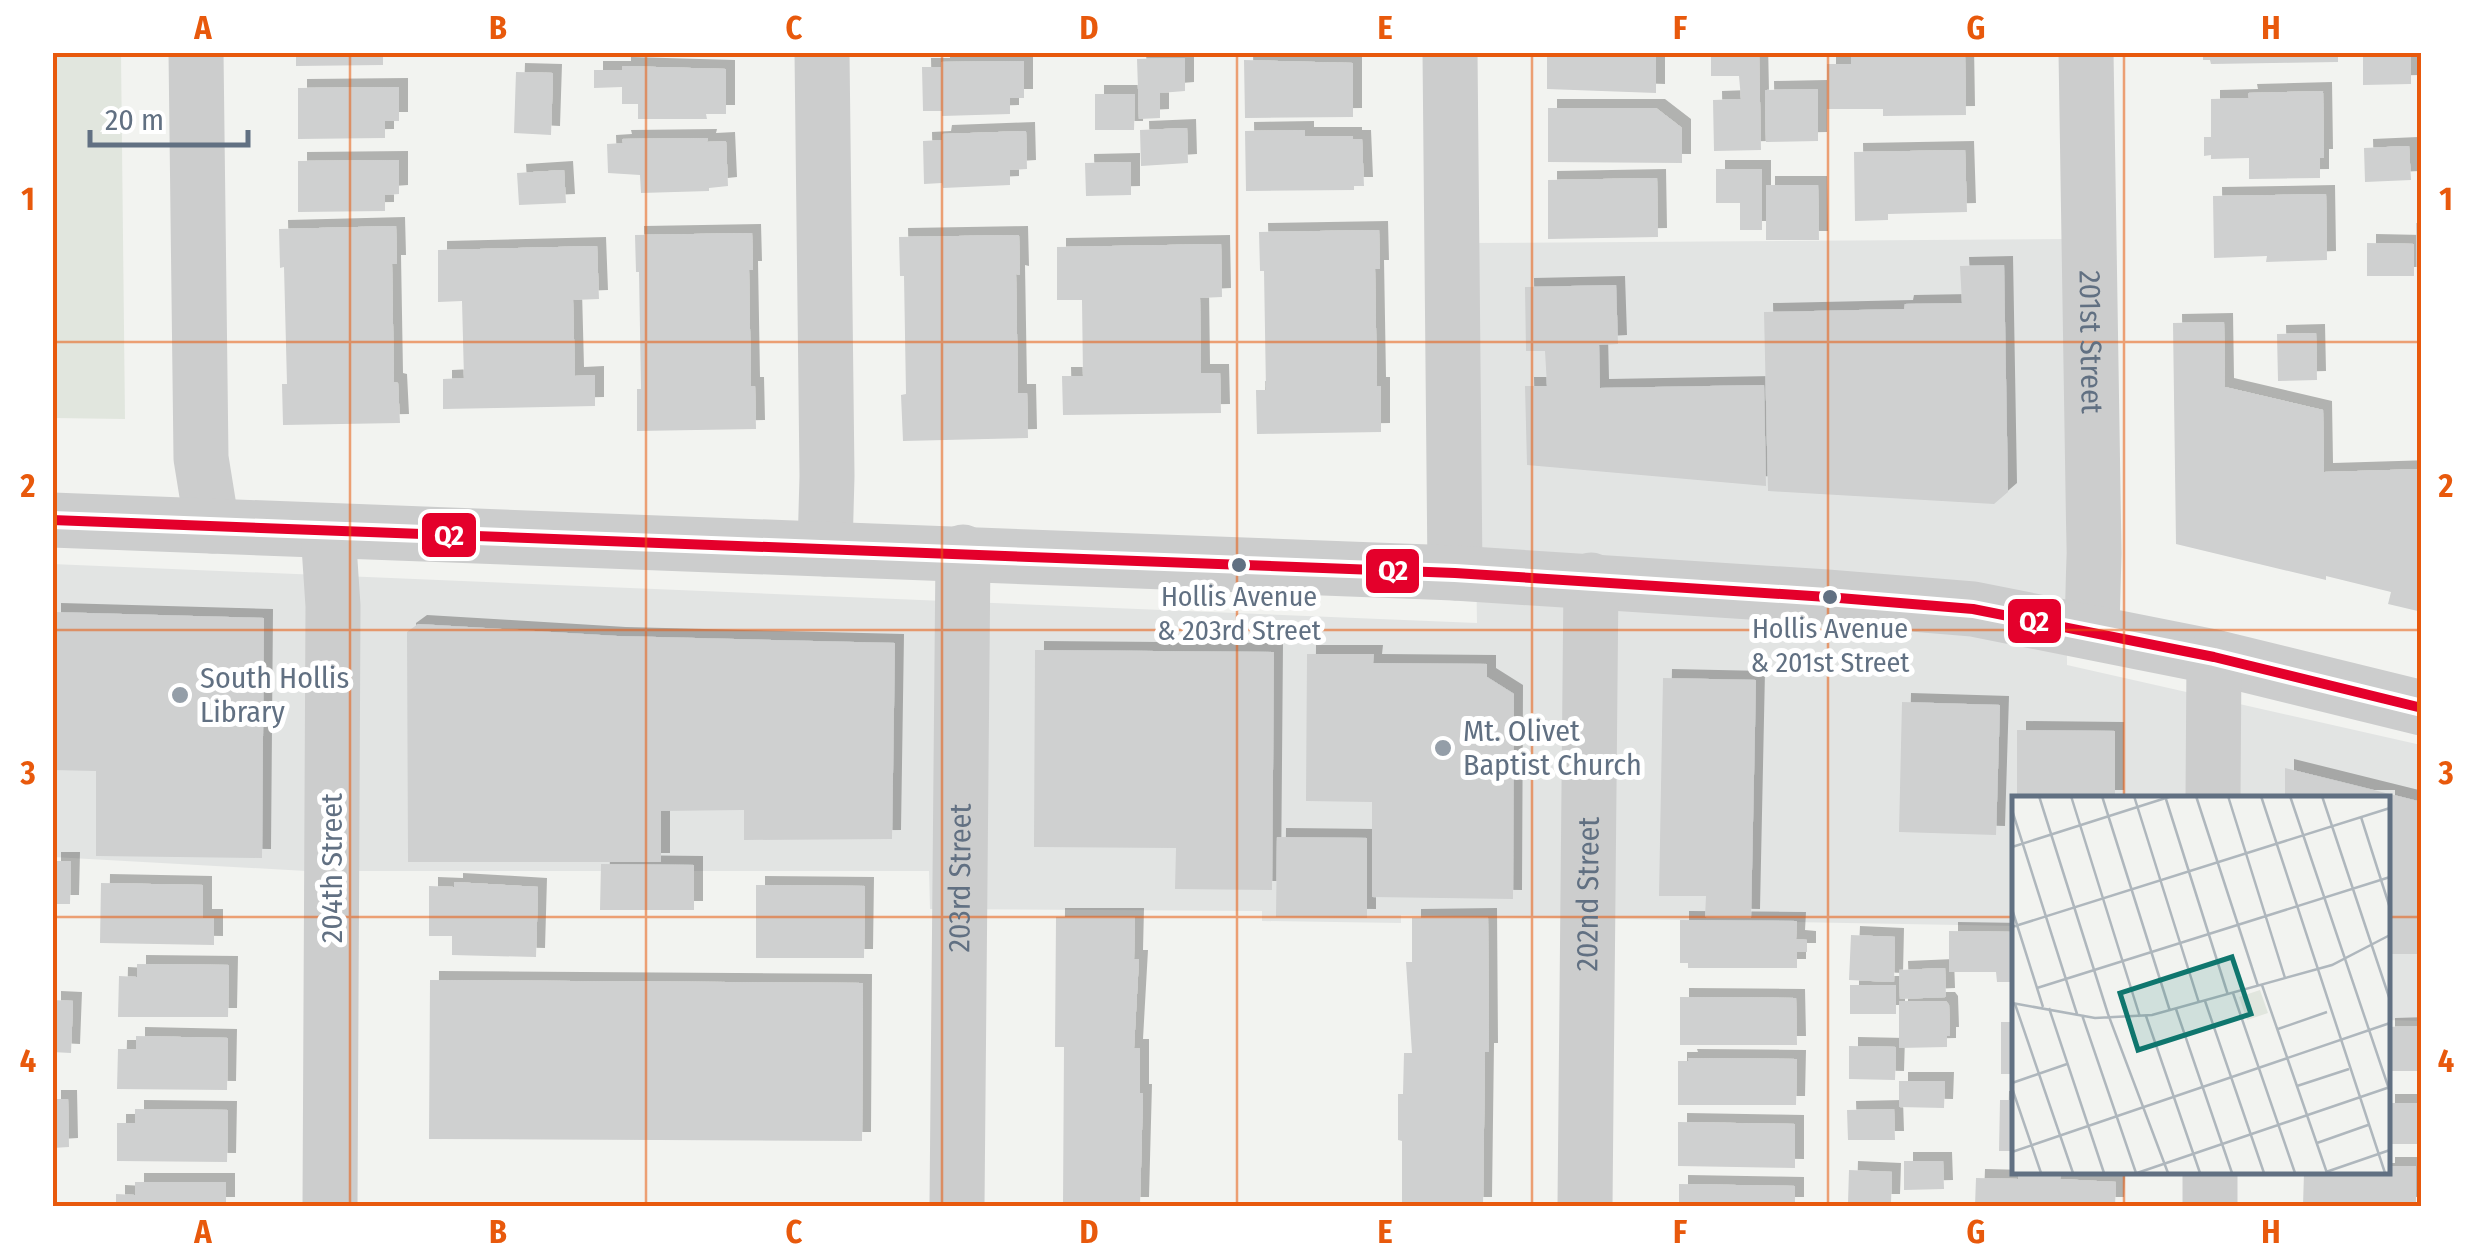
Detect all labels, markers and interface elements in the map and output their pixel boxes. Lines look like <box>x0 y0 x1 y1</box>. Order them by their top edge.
text: A <box>193 9 212 47</box>
text: B <box>489 9 507 47</box>
text: C <box>786 9 803 47</box>
text: D <box>1079 9 1099 47</box>
text: E <box>1377 9 1393 47</box>
text: F <box>1673 9 1687 47</box>
text: G <box>1967 9 1985 47</box>
text: H <box>2261 9 2281 47</box>
scale bar <box>90 85 248 147</box>
text: 20 m <box>105 102 164 138</box>
text: 1 <box>21 180 35 218</box>
text: 1 <box>2439 180 2453 218</box>
street label: 201st Street <box>2071 270 2110 414</box>
text: 2 <box>20 467 36 505</box>
text: 2 <box>2438 467 2454 505</box>
line badge: Q2 <box>420 511 478 559</box>
text: Q2 <box>434 519 464 552</box>
line badge: Q2 <box>1364 547 1421 595</box>
text: Q2 <box>1378 554 1408 587</box>
marker: Hollis Avenue & 203rd Street <box>1229 555 1249 575</box>
place label: Hollis Avenue & 203rd Street <box>1157 580 1322 647</box>
marker: Hollis Avenue & 201st Street <box>1820 587 1840 607</box>
line badge: Q2 <box>2006 597 2063 645</box>
text: Q2 <box>2019 605 2049 638</box>
place label: Hollis Avenue & 201st Street <box>1751 612 1910 679</box>
place label: South Hollis Library <box>200 660 349 730</box>
marker: South Hollis Library <box>169 684 191 706</box>
place label: Mt. Olivet Baptist Church <box>1463 713 1642 783</box>
marker: Mt. Olivet Baptist Church <box>1432 737 1454 759</box>
text: 3 <box>19 754 36 792</box>
text: 3 <box>2437 754 2454 792</box>
street label: 204th Street <box>314 793 350 943</box>
inset map <box>2012 796 2389 1174</box>
street label: 203rd Street <box>941 803 979 953</box>
street label: 202nd Street <box>1569 816 1607 971</box>
text: 4 <box>20 1042 36 1080</box>
text: 4 <box>2438 1042 2454 1080</box>
text: A <box>193 1213 212 1251</box>
text: B <box>489 1213 507 1251</box>
text: C <box>786 1213 803 1251</box>
text: D <box>1079 1213 1099 1251</box>
text: E <box>1377 1213 1393 1251</box>
text: F <box>1673 1213 1687 1251</box>
text: G <box>1967 1213 1985 1251</box>
text: H <box>2261 1213 2281 1251</box>

